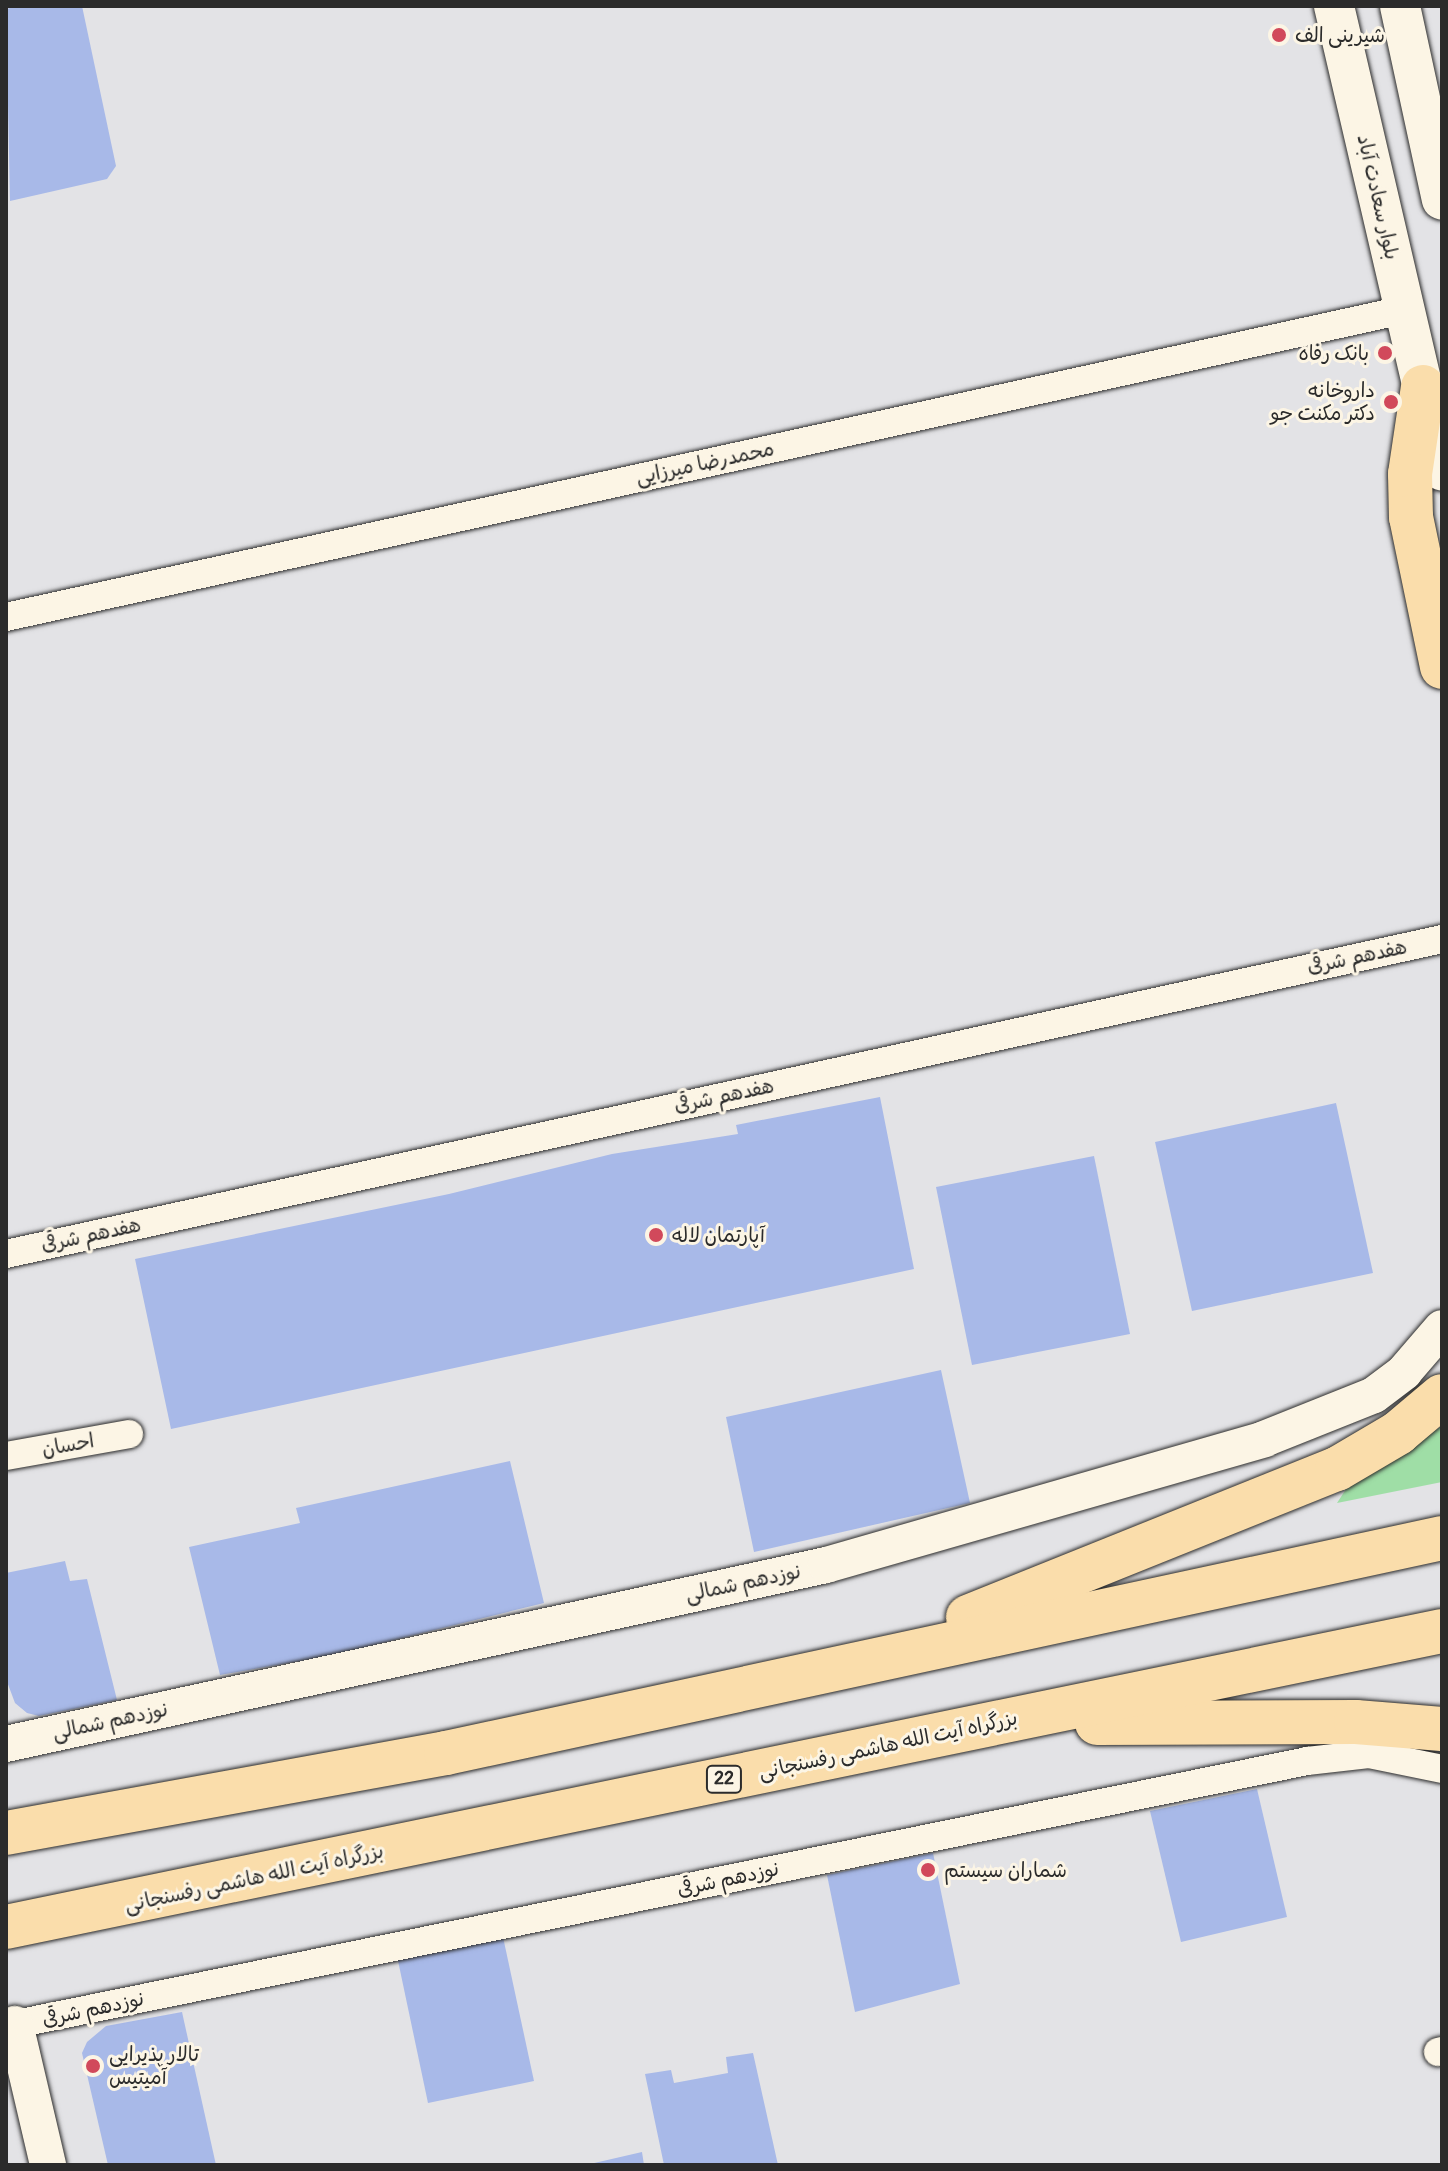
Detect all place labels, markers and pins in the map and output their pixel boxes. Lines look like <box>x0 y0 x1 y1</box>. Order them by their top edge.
place label: شیرینی الف <box>1295 23 1385 47</box>
marker: شیرینی الف <box>1270 26 1288 44</box>
place label: بانک رفاه <box>1299 341 1369 365</box>
marker: بانک رفاه <box>1376 344 1394 362</box>
place label: داروخانه دکتر مکنت جو <box>1270 378 1375 425</box>
marker: داروخانه دکتر مکنت جو <box>1382 393 1400 411</box>
place label: آپارتمان لاله <box>672 1223 765 1247</box>
marker: آپارتمان لاله <box>647 1226 665 1244</box>
place label: شماران سیستم <box>944 1858 1067 1882</box>
marker: شماران سیستم <box>919 1861 937 1879</box>
place label: تالار پذیرایی آمیتیس <box>109 2042 199 2089</box>
marker: تالار پذیرایی آمیتیس <box>84 2057 102 2075</box>

